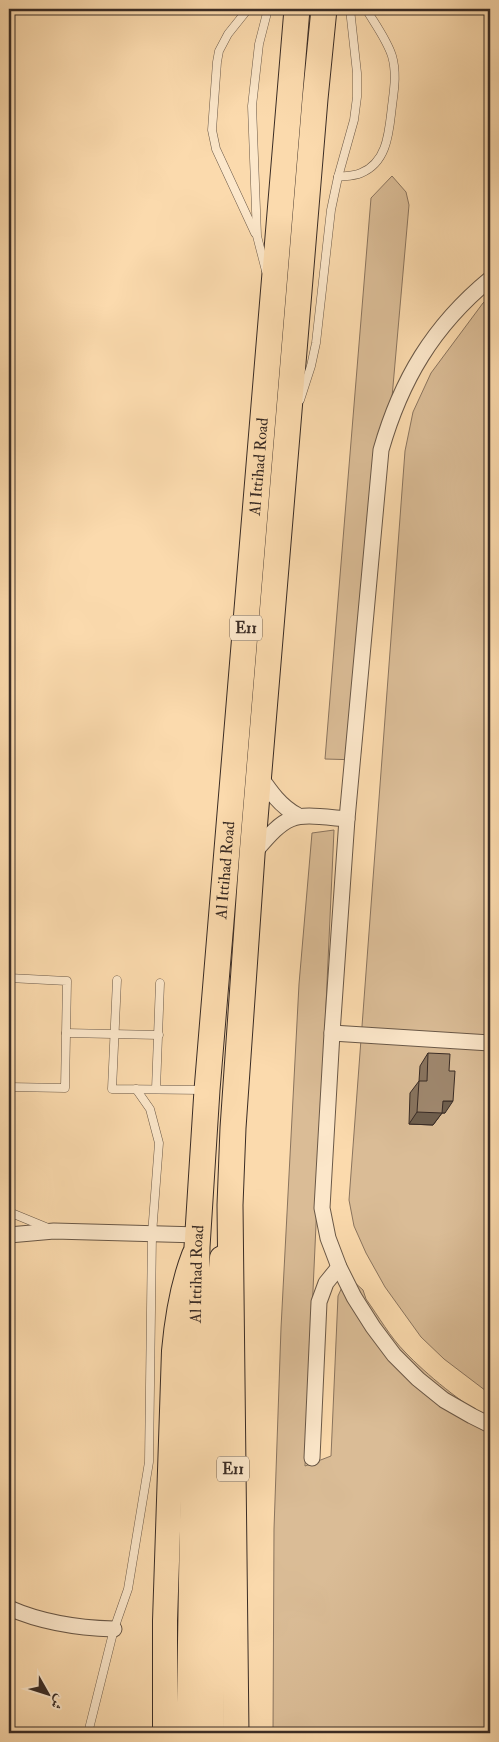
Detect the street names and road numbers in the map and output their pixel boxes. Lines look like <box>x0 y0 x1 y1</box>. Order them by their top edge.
street label: Al Ittihad Road <box>245 417 273 517</box>
road number: E11 <box>230 616 262 640</box>
street label: Al Ittihad Road <box>211 820 239 921</box>
street label: Al Ittihad Road <box>186 1224 208 1324</box>
road number: E11 <box>217 1456 249 1482</box>

